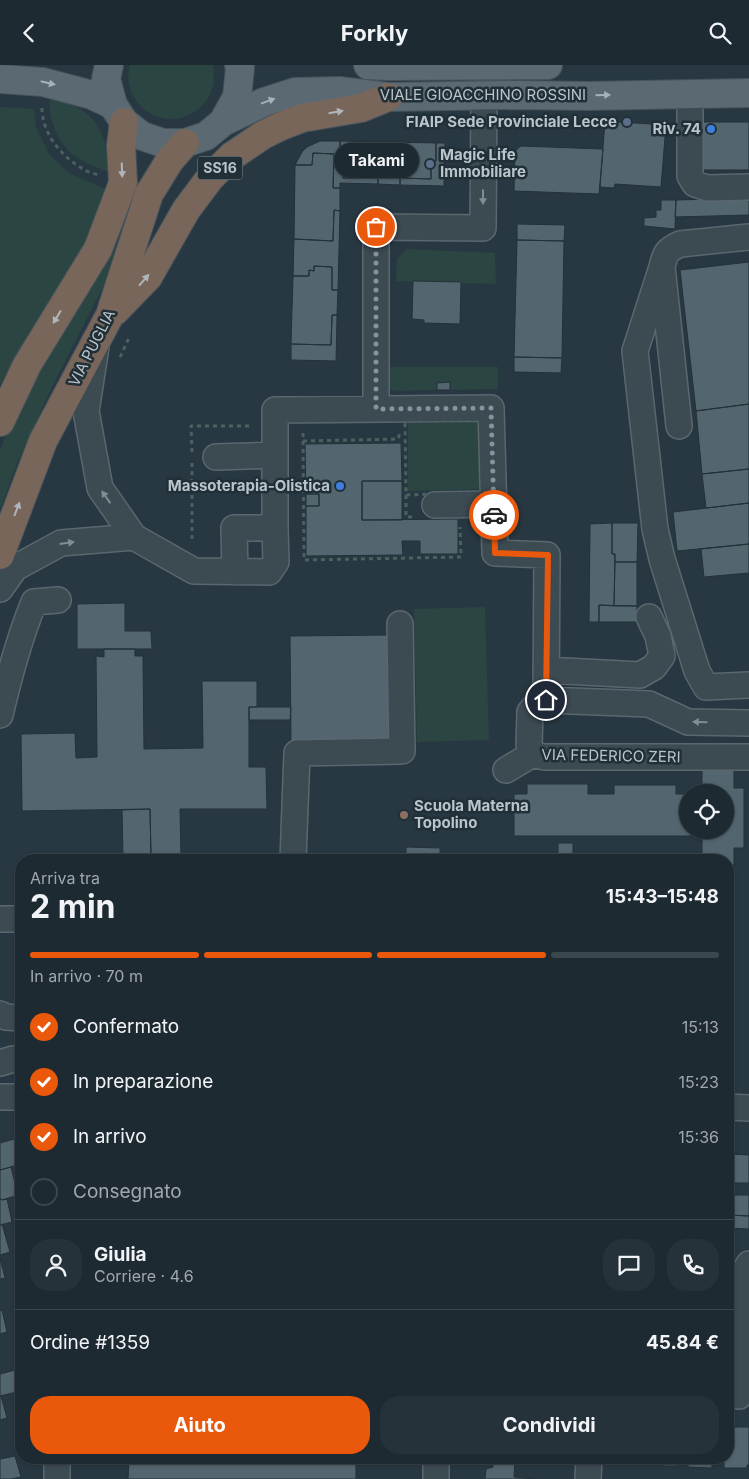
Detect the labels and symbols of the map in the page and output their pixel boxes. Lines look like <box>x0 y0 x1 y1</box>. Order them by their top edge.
one-way arrow <box>41 79 56 87</box>
street label: VIALE GIOACCHINO ROSSINI <box>380 85 586 104</box>
one-way arrow <box>596 91 612 99</box>
one-way arrow <box>261 97 276 105</box>
one-way arrow <box>328 107 344 115</box>
place label: FIAIP Sede Provinciale Lecce <box>406 112 617 131</box>
marker: FIAIP Sede Provinciale Lecce <box>621 116 633 128</box>
place label: Riv. 74 <box>653 119 701 138</box>
marker: Riv. 74 <box>705 123 717 135</box>
callout: Takami <box>334 142 418 177</box>
place label: Magic Life Immobiliare <box>440 145 526 181</box>
road number: SS16 <box>198 157 242 180</box>
marker: Magic Life Immobiliare <box>424 158 436 170</box>
one-way arrow <box>118 163 126 179</box>
one-way arrow <box>479 189 487 205</box>
pin <box>355 206 397 248</box>
one-way arrow <box>138 275 150 287</box>
street label: VIA PUGLIA <box>64 306 119 389</box>
one-way arrow <box>52 311 61 324</box>
place label: Massoterapia-Olistica <box>168 476 330 495</box>
marker: Massoterapia-Olistica <box>334 480 346 492</box>
courier <box>469 490 519 540</box>
one-way arrow <box>101 491 111 504</box>
one-way arrow <box>13 501 21 516</box>
one-way arrow <box>60 539 76 547</box>
pin <box>525 679 567 721</box>
one-way arrow <box>692 718 708 726</box>
street label: VIA FEDERICO ZERI <box>541 745 681 766</box>
place label: Scuola Materna Topolino <box>414 796 529 832</box>
marker: Scuola Materna Topolino <box>398 809 410 821</box>

